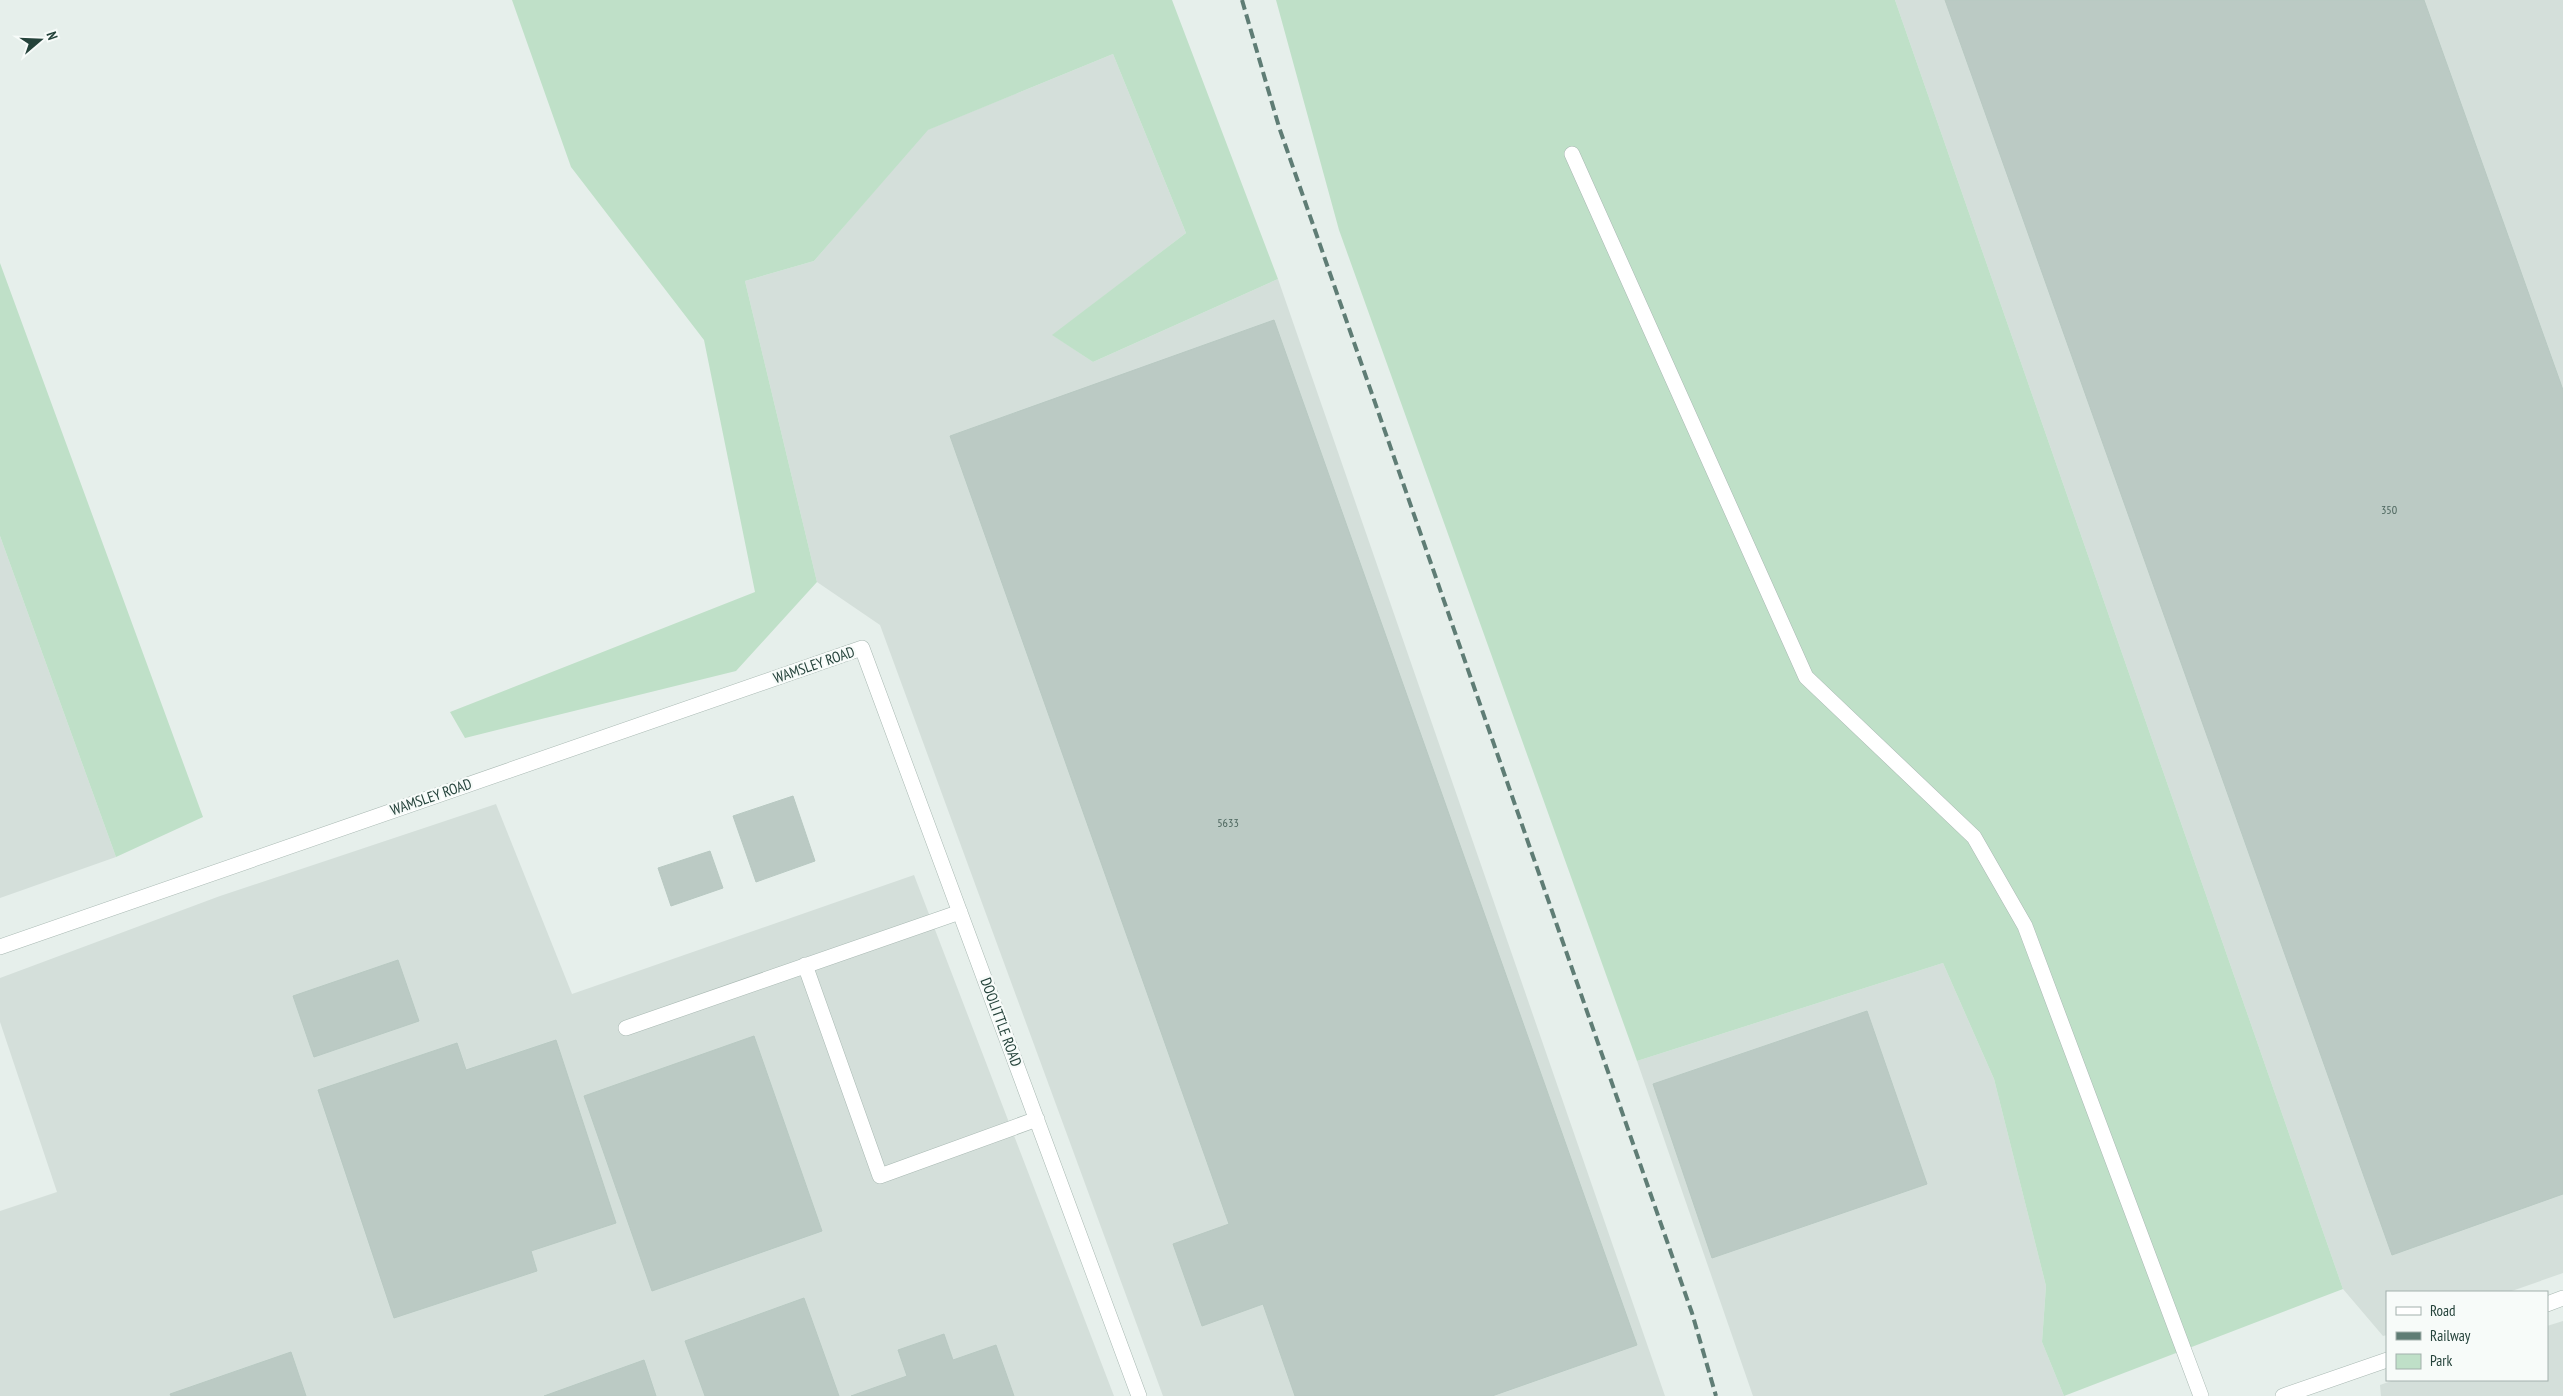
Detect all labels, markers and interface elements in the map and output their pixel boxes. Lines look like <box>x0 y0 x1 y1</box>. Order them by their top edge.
north arrow <box>15 15 65 65</box>
text: N <box>43 29 62 42</box>
house number: 350 <box>2381 502 2397 517</box>
street label: WAMSLEY ROAD <box>771 642 857 687</box>
street label: WAMSLEY ROAD <box>388 774 474 819</box>
house number: 5633 <box>1217 815 1239 830</box>
street label: DOOLITTLE ROAD <box>977 975 1026 1069</box>
legend <box>2386 1291 2548 1381</box>
text: Road <box>2430 1301 2456 1320</box>
text: Railway <box>2430 1326 2471 1345</box>
text: Park <box>2430 1351 2452 1370</box>

